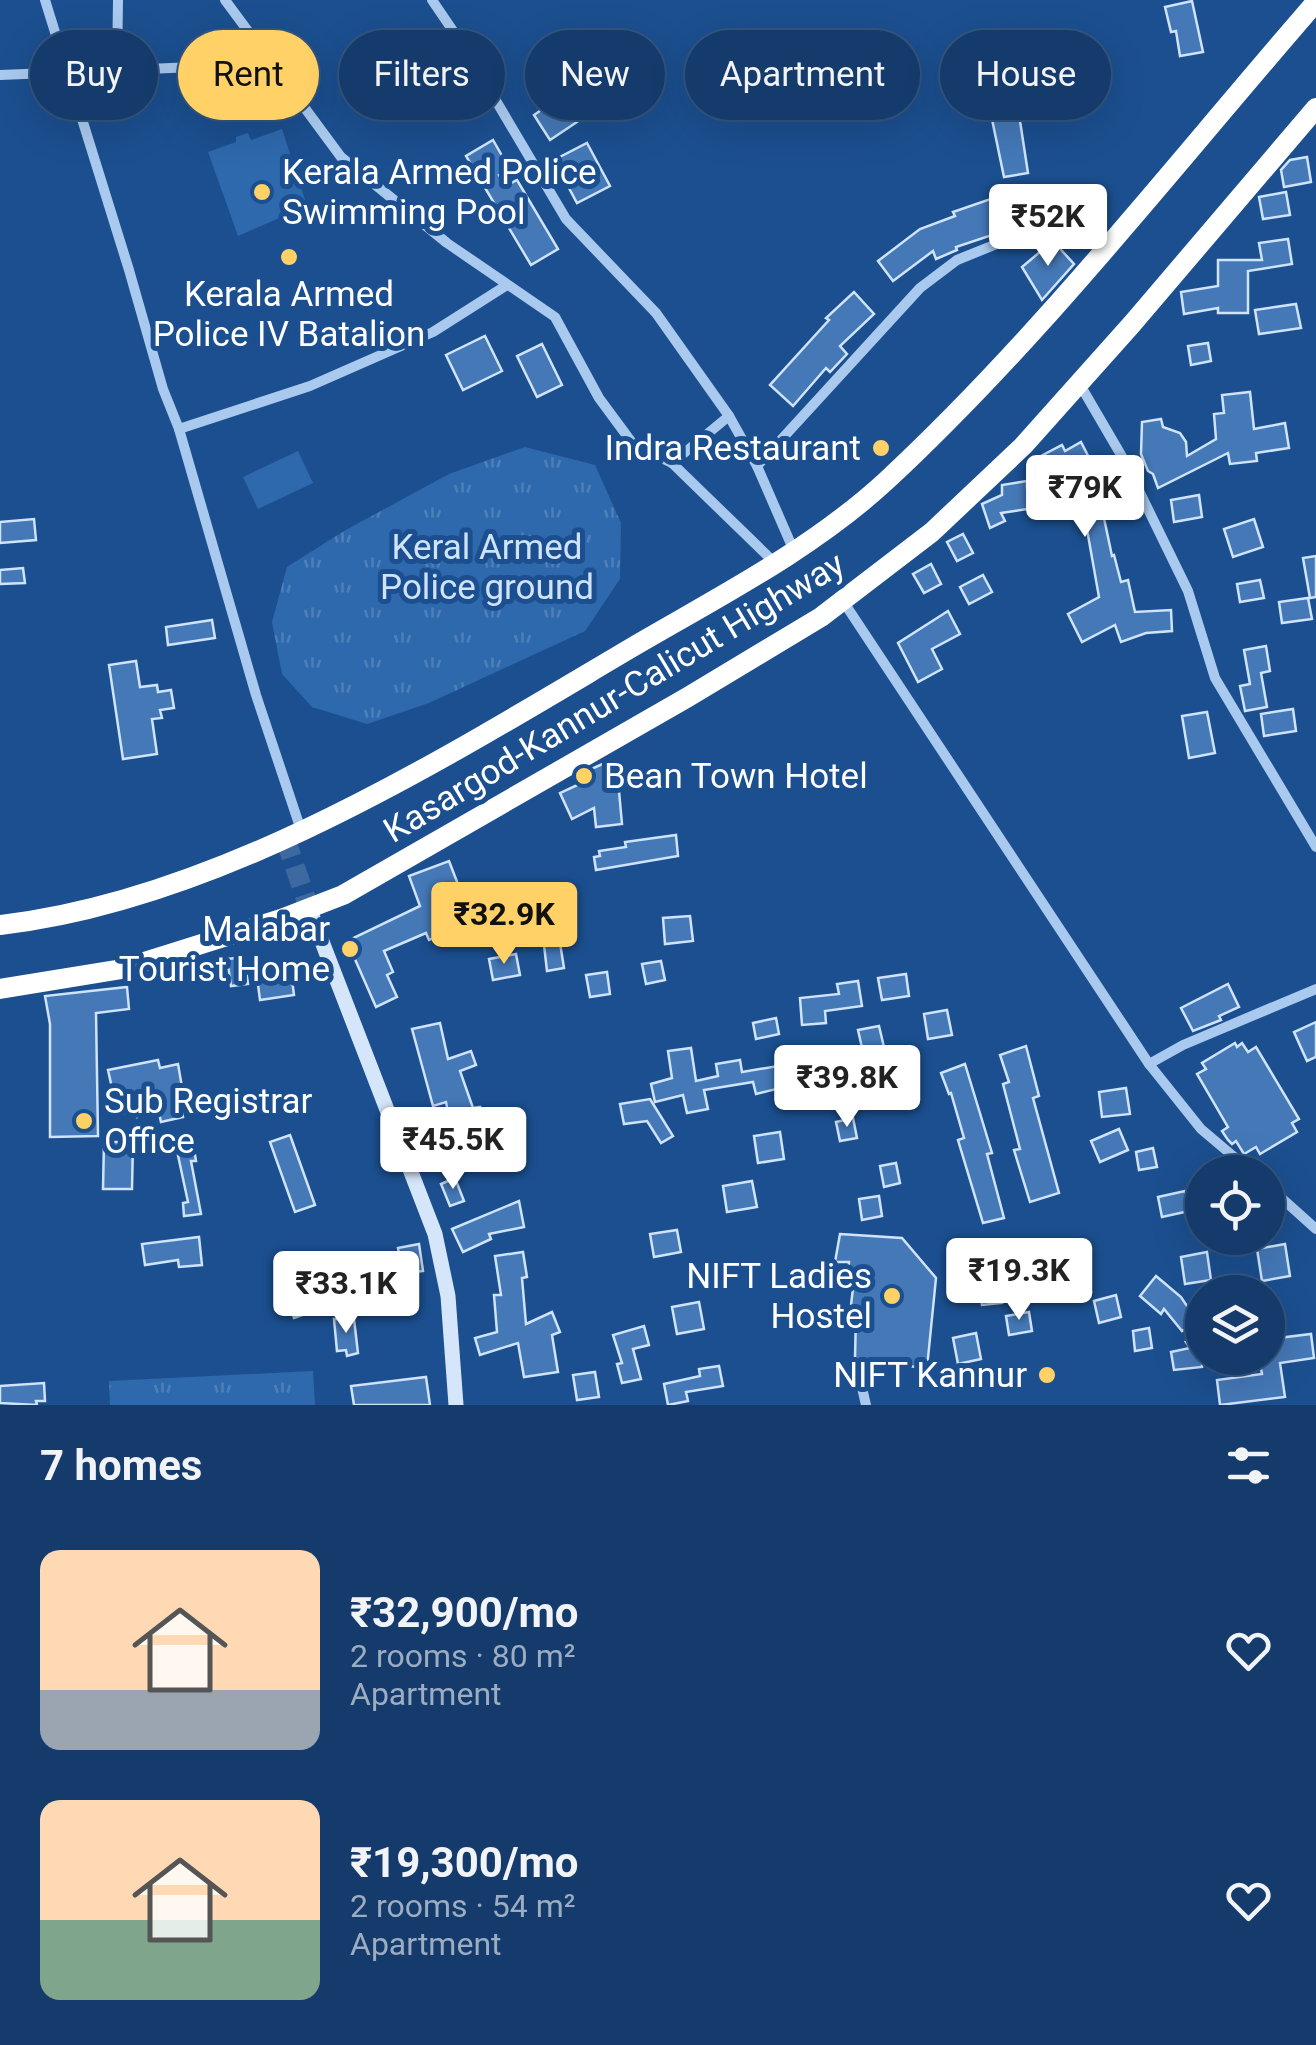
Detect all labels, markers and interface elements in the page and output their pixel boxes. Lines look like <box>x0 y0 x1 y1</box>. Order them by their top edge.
chip: Buy <box>30 30 158 120</box>
chip: Rent <box>178 30 319 120</box>
chip: Filters <box>339 30 505 120</box>
chip: New <box>525 30 665 120</box>
chip: Apartment <box>685 30 920 120</box>
chip: House <box>940 30 1111 120</box>
place label: Kerala Armed Police Swimming Pool <box>282 152 597 233</box>
marker: Kerala Armed Police Swimming Pool <box>251 181 273 203</box>
pin: ₹52K <box>989 184 1107 269</box>
text: ₹52K <box>1011 197 1085 235</box>
marker: Kerala Armed Police IV Batalion <box>278 246 300 268</box>
place label: Kerala Armed Police IV Batalion <box>153 274 425 355</box>
place label: Indra Restaurant <box>605 428 861 469</box>
marker: Indra Restaurant <box>870 437 892 459</box>
pin: ₹79K <box>1026 455 1144 540</box>
text: ₹79K <box>1048 468 1122 506</box>
park label: Keral Armed Police ground <box>380 527 594 608</box>
street label: Kasargod-Kannur-Calicut Highway <box>377 543 852 851</box>
place label: Bean Town Hotel <box>604 756 868 797</box>
marker: Bean Town Hotel <box>573 765 595 787</box>
pin: ₹32.9K <box>423 882 585 967</box>
text: ₹32.9K <box>453 895 555 933</box>
place label: Malabar Tourist Home <box>119 909 330 990</box>
marker: Malabar Tourist Home <box>339 938 361 960</box>
pin: ₹39.8K <box>766 1045 928 1130</box>
text: ₹39.8K <box>796 1058 898 1096</box>
place label: Sub Registrar Office <box>104 1081 312 1162</box>
pin: ₹45.5K <box>372 1107 534 1192</box>
marker: Sub Registrar Office <box>73 1110 95 1132</box>
text: ₹45.5K <box>402 1120 504 1158</box>
map controls <box>1185 1155 1285 1375</box>
button: locate <box>1185 1155 1285 1255</box>
pin: ₹19.3K <box>938 1238 1100 1323</box>
pin: ₹33.1K <box>265 1251 427 1336</box>
text: ₹19.3K <box>968 1251 1070 1289</box>
place label: NIFT Ladies Hostel <box>686 1256 872 1337</box>
text: ₹33.1K <box>295 1264 397 1302</box>
button: layers <box>1185 1275 1285 1375</box>
marker: NIFT Ladies Hostel <box>881 1285 903 1307</box>
place label: NIFT Kannur <box>833 1355 1027 1396</box>
marker: NIFT Kannur <box>1036 1364 1058 1386</box>
icon: filters <box>1221 1438 1276 1493</box>
text: 7 homes <box>40 1441 202 1490</box>
text: ₹32,900/mo <box>350 1588 579 1637</box>
icon: home <box>120 1590 240 1710</box>
icon: heart <box>1221 1623 1276 1678</box>
text: 2 rooms · 80 m² <box>350 1637 575 1675</box>
text: Apartment <box>350 1675 502 1713</box>
text: ₹19,300/mo <box>350 1838 579 1887</box>
icon: home <box>120 1840 240 1960</box>
icon: heart <box>1221 1873 1276 1928</box>
text: 2 rooms · 54 m² <box>350 1887 575 1925</box>
text: Apartment <box>350 1925 502 1963</box>

